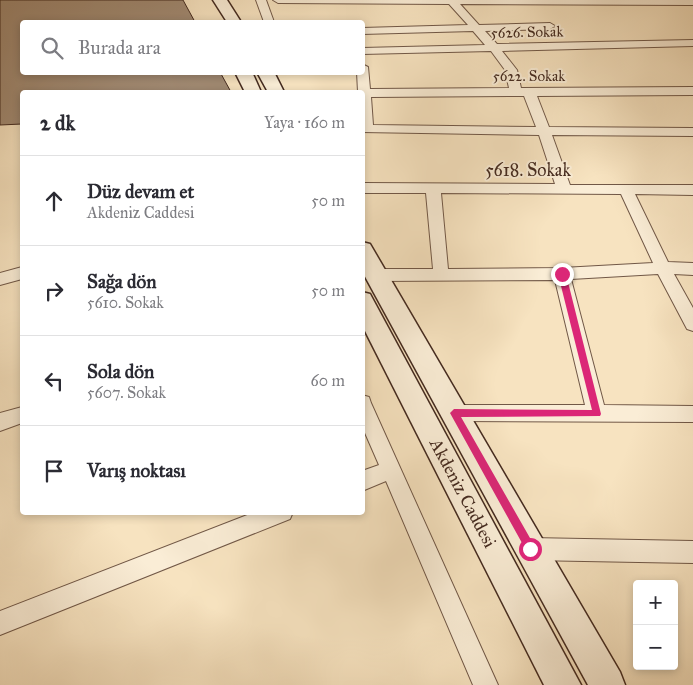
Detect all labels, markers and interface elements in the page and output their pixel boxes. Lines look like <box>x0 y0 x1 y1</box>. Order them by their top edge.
search box <box>20 20 365 75</box>
street label: 5626. Sokak <box>491 22 563 42</box>
icon: search <box>38 34 66 62</box>
text: Burada ara <box>78 36 161 59</box>
street label: 5622. Sokak <box>493 67 565 85</box>
text: 2 dk <box>40 110 75 136</box>
text: Yaya · 160 m <box>264 113 345 132</box>
street label: 5618. Sokak <box>485 159 571 181</box>
text: Düz devam et <box>87 180 194 203</box>
icon: ahead <box>40 187 68 215</box>
text: 50 m <box>311 191 345 210</box>
text: Akdeniz Caddesi <box>87 203 194 222</box>
route end <box>551 263 574 286</box>
text: Sağa dön <box>87 270 156 293</box>
icon: right <box>40 277 68 305</box>
text: 50 m <box>311 281 345 300</box>
text: 5610. Sokak <box>87 293 164 312</box>
text: Sola dön <box>87 360 154 383</box>
icon: left <box>40 367 68 395</box>
text: 60 m <box>311 371 345 390</box>
text: 5607. Sokak <box>87 383 166 402</box>
street label: Akdeniz Caddesi <box>424 434 501 552</box>
icon: arrive <box>40 457 68 485</box>
text: Varış noktası <box>87 459 186 482</box>
route start <box>519 538 542 561</box>
map controls <box>633 580 678 670</box>
button: + <box>633 580 678 625</box>
button: − <box>633 625 678 670</box>

